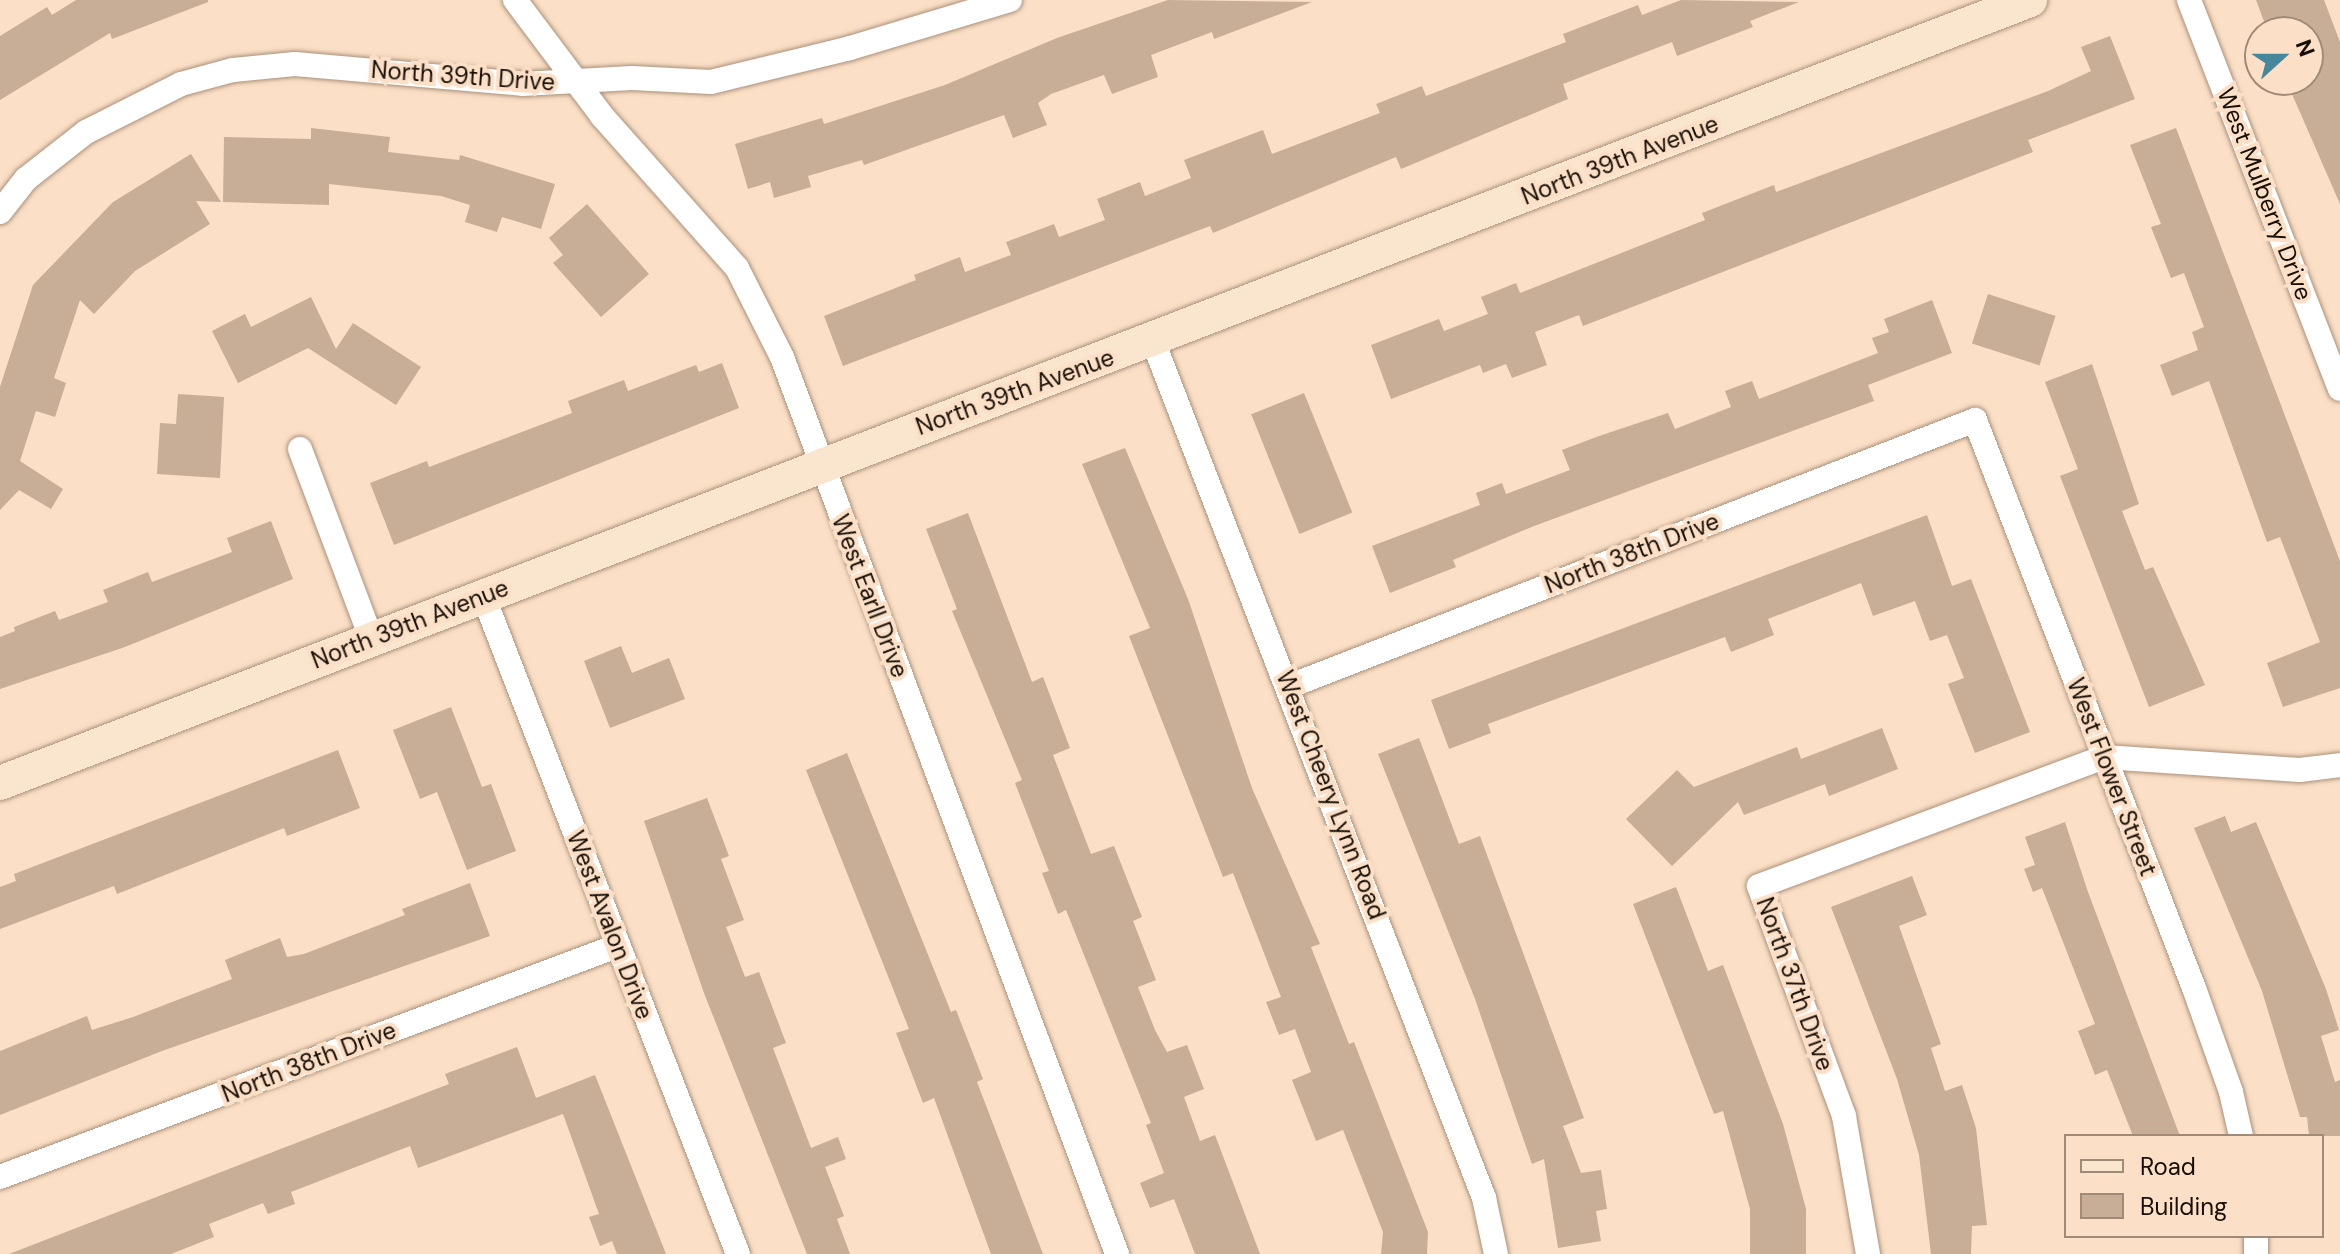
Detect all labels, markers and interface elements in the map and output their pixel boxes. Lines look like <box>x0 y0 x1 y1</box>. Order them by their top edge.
north arrow <box>2244 16 2324 96</box>
text: N <box>2289 35 2321 61</box>
street label: North 39th Drive <box>370 55 556 97</box>
street label: West Mulberry Drive <box>2211 84 2319 304</box>
street label: North 39th Avenue <box>1517 109 1723 211</box>
street label: North 39th Avenue <box>912 343 1118 441</box>
street label: North 38th Drive <box>1541 506 1723 600</box>
street label: West Earll Drive <box>826 510 914 682</box>
street label: North 39th Avenue <box>307 573 513 675</box>
street label: West Cheery Lynn Road <box>1270 667 1392 923</box>
street label: West Flower Street <box>2061 674 2163 880</box>
street label: West Avalon Drive <box>561 827 659 1023</box>
street label: North 37th Drive <box>1750 893 1840 1075</box>
street label: North 38th Drive <box>218 1015 400 1109</box>
legend <box>2064 1134 2324 1238</box>
text: Road <box>2140 1151 2196 1182</box>
text: Building <box>2140 1191 2227 1222</box>

